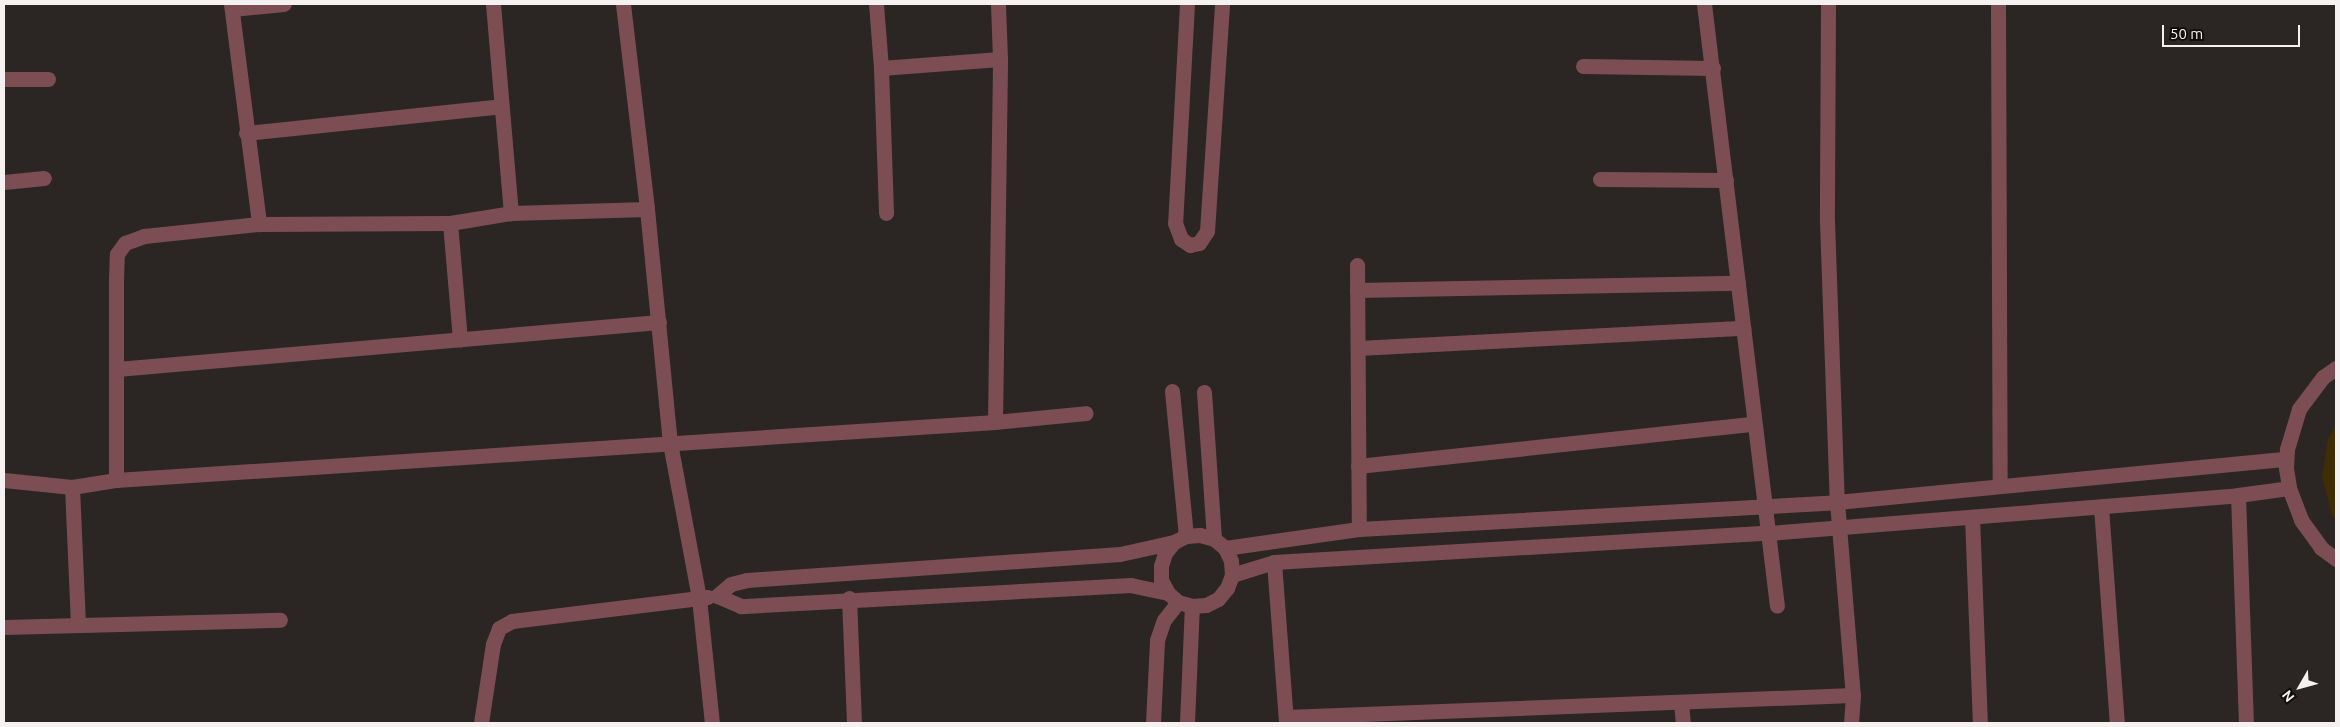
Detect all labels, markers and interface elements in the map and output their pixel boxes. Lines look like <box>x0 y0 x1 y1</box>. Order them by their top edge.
scale bar <box>2165 15 2302 47</box>
text: 50 m <box>2170 25 2203 42</box>
north arrow <box>2275 662 2325 712</box>
text: N <box>2279 687 2298 705</box>

